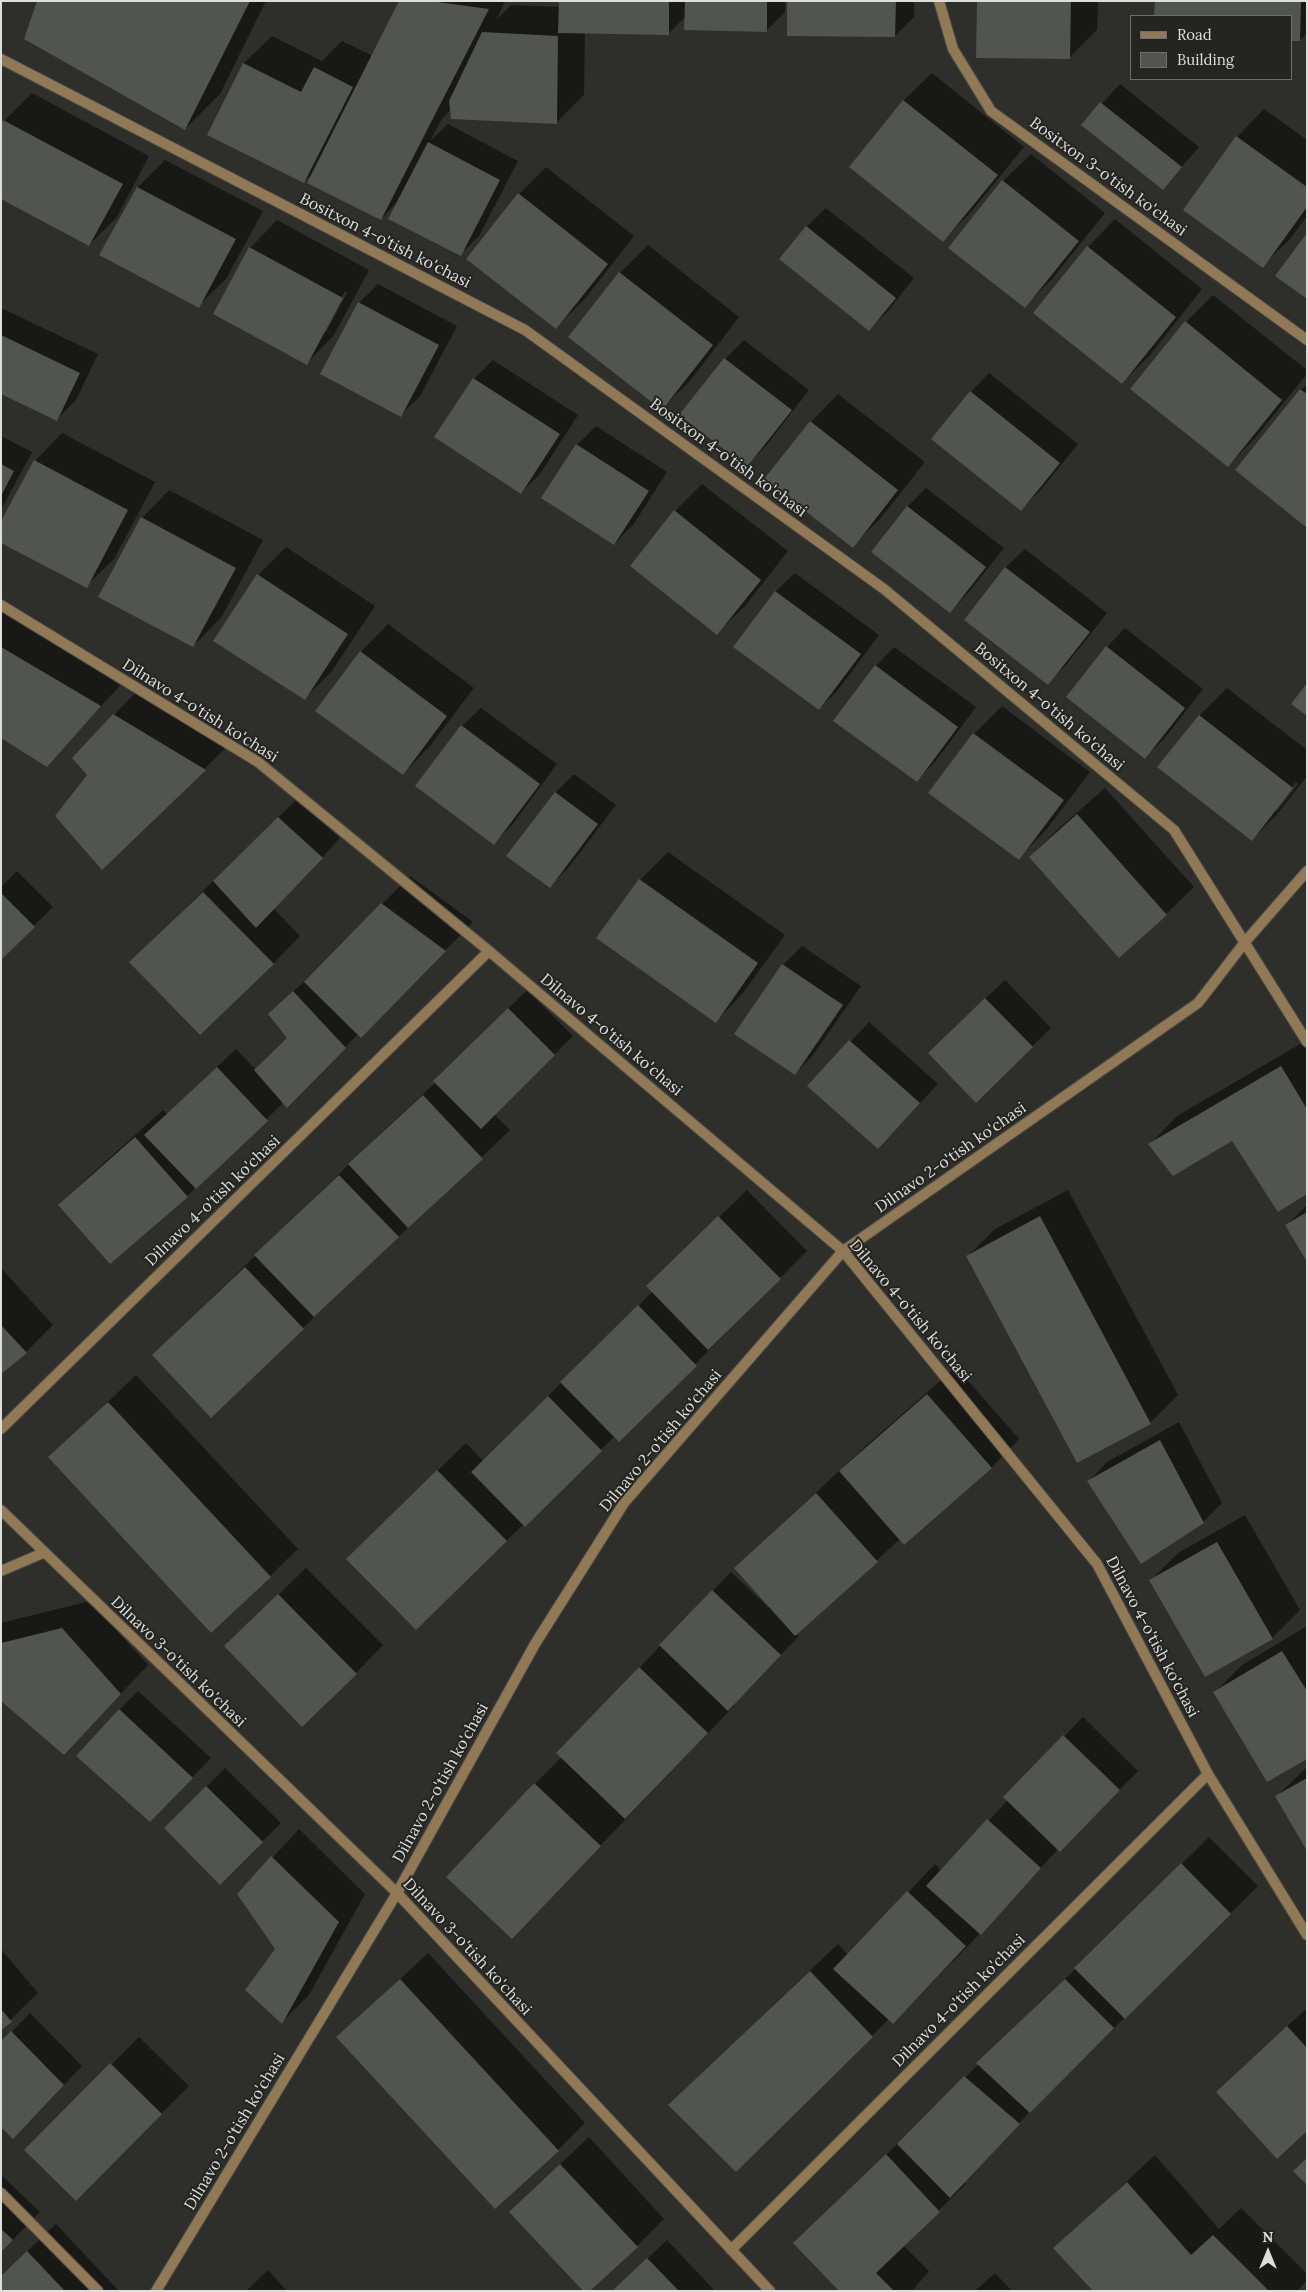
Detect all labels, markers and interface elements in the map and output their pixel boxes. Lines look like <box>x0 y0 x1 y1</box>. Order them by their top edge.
legend <box>1130 15 1293 80</box>
text: Road <box>1177 25 1212 44</box>
text: Building <box>1177 50 1234 69</box>
street label: Bositxon 3-o'tish ko'chasi <box>1026 114 1190 240</box>
street label: Bositxon 4-o'tish ko'chasi <box>296 189 474 293</box>
street label: Bositxon 4-o'tish ko'chasi <box>646 395 810 521</box>
street label: Bositxon 4-o'tish ko'chasi <box>970 639 1128 775</box>
street label: Dilnavo 4-o'tish ko'chasi <box>119 655 281 767</box>
street label: Dilnavo 4-o'tish ko'chasi <box>536 970 686 1100</box>
street label: Dilnavo 2-o'tish ko'chasi <box>872 1099 1030 1217</box>
street label: Dilnavo 4-o'tish ko'chasi <box>142 1132 284 1270</box>
street label: Dilnavo 4-o'tish ko'chasi <box>845 1236 975 1386</box>
street label: Dilnavo 2-o'tish ko'chasi <box>596 1366 726 1516</box>
street label: Dilnavo 4-o'tish ko'chasi <box>1101 1553 1203 1721</box>
street label: Dilnavo 3-o'tish ko'chasi <box>107 1593 249 1731</box>
street label: Dilnavo 2-o'tish ko'chasi <box>389 1700 493 1866</box>
street label: Dilnavo 3-o'tish ko'chasi <box>399 1875 535 2019</box>
street label: Dilnavo 4-o'tish ko'chasi <box>889 1931 1029 2071</box>
street label: Dilnavo 2-o'tish ko'chasi <box>181 2050 289 2214</box>
north arrow <box>1243 2227 1293 2277</box>
text: N <box>1263 2228 1273 2246</box>

